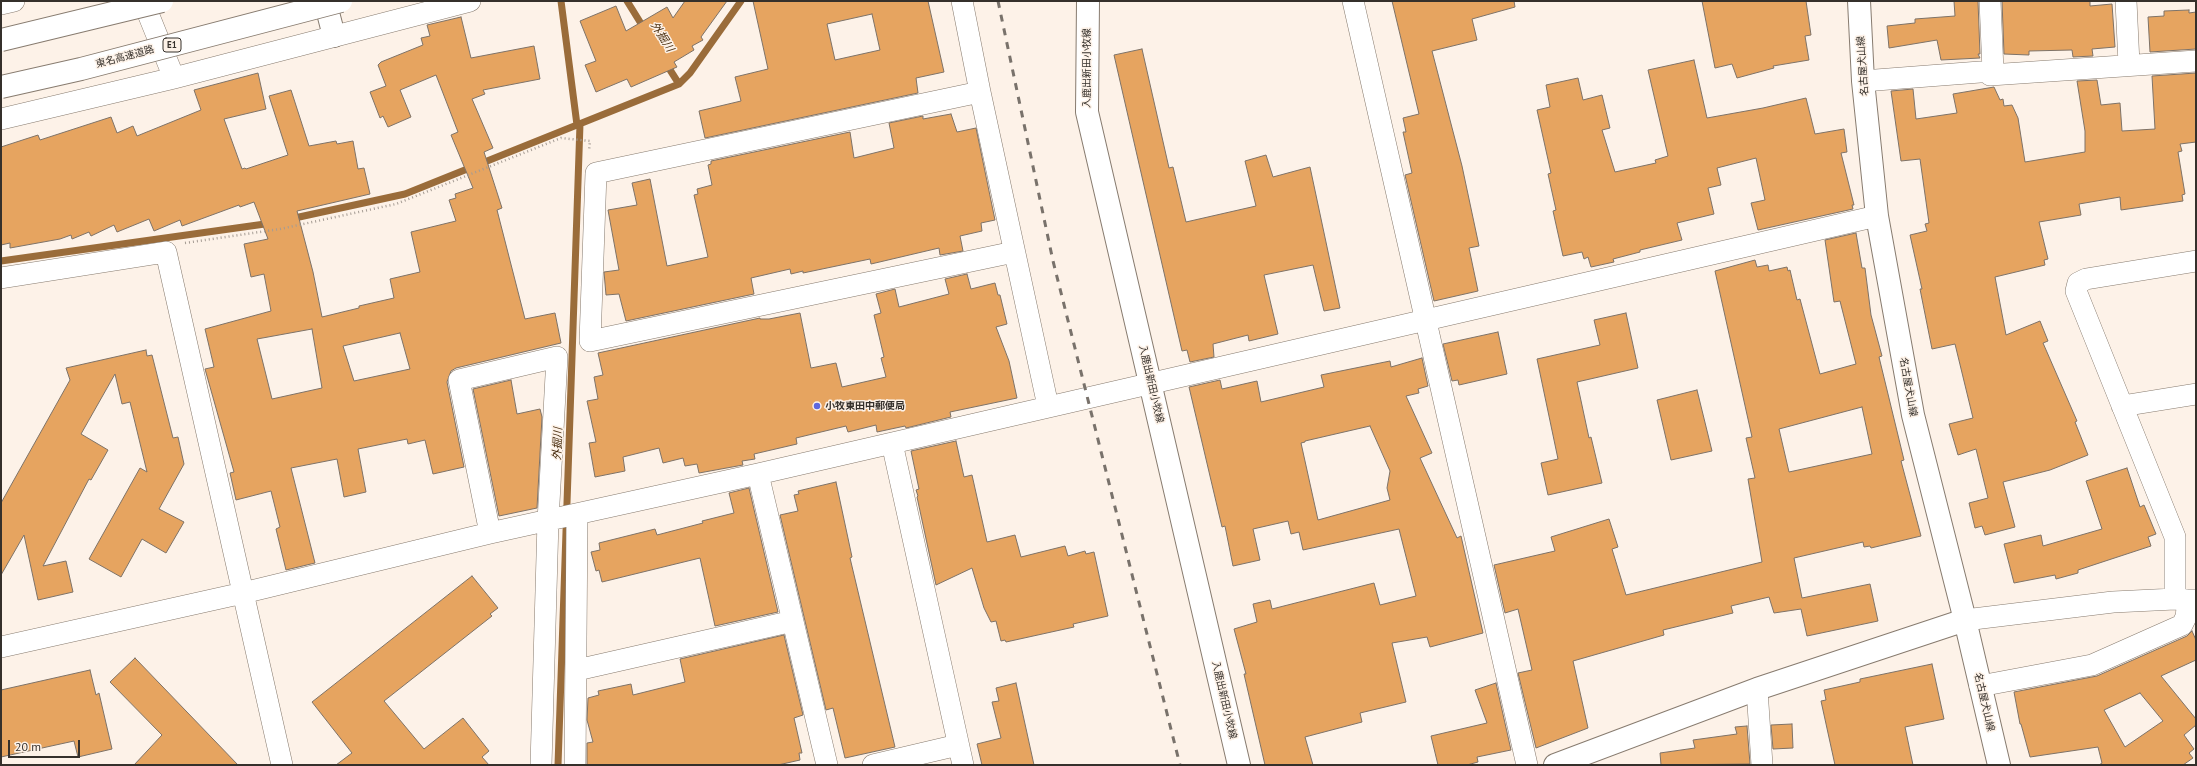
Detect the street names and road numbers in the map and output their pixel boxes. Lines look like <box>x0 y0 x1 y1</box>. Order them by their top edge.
street label: 入鹿出新田小牧線 <box>1081 28 1093 108</box>
street label: 名古屋犬山線 <box>1855 36 1871 96</box>
road number: E1 <box>163 38 181 52</box>
street label: 東名高速道路 <box>94 43 156 71</box>
street label: 入鹿出新田小牧線 <box>1136 344 1166 424</box>
street label: 名古屋犬山線 <box>1897 356 1919 418</box>
street label: 入鹿出新田小牧線 <box>1209 660 1239 740</box>
street label: 名古屋犬山線 <box>1971 671 1997 733</box>

